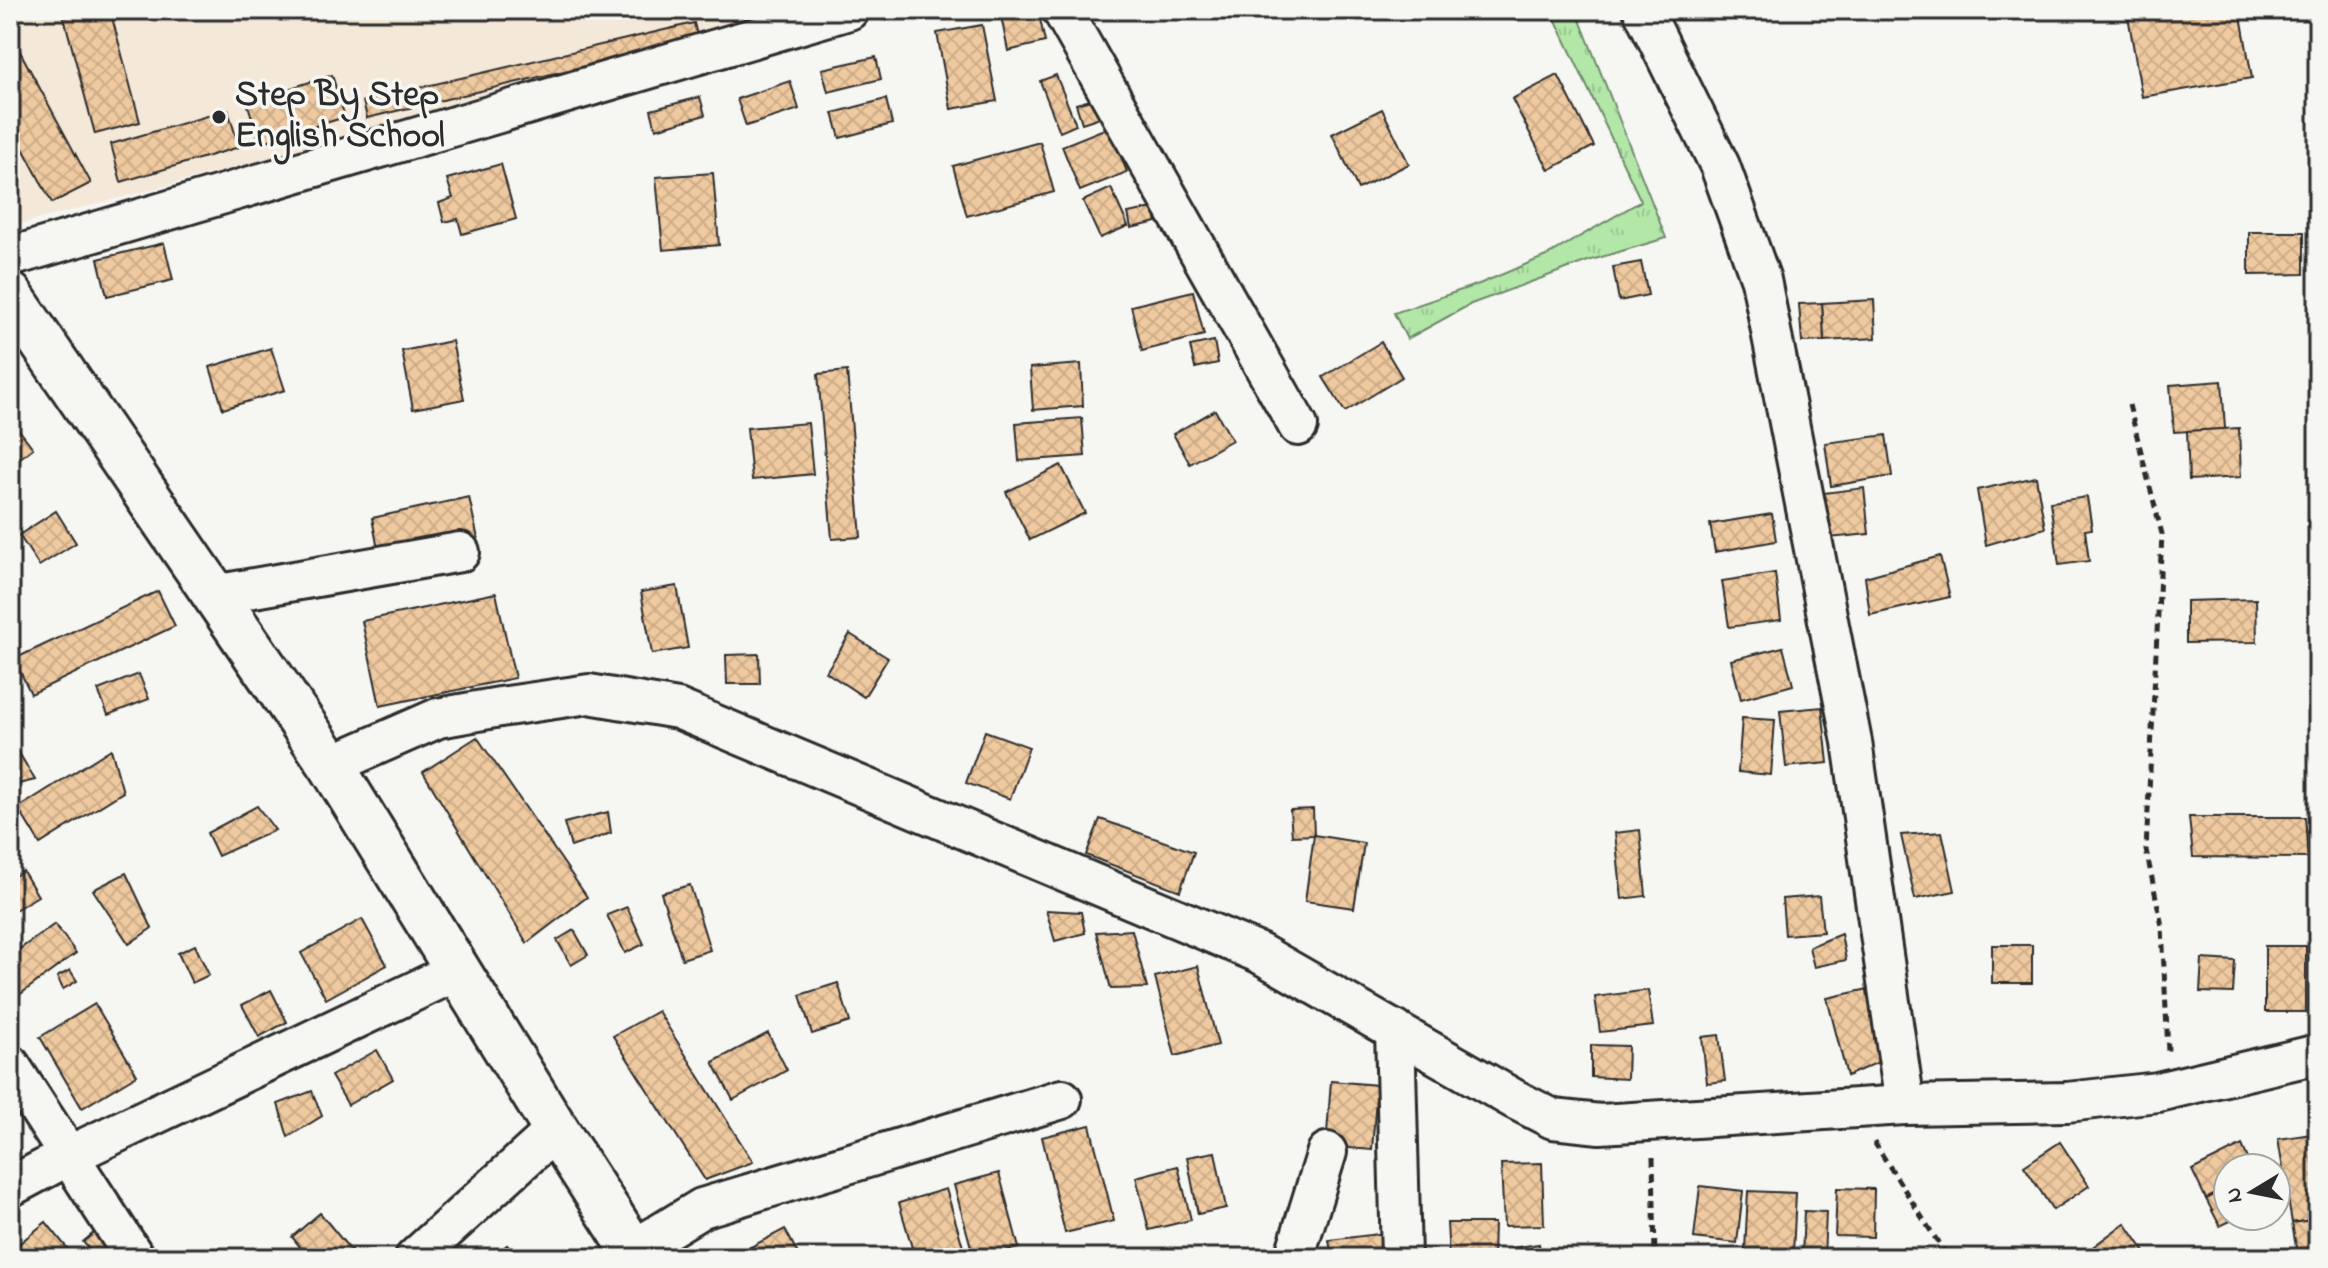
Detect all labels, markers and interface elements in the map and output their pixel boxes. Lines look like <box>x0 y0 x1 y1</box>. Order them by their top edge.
place label: Step By Step English School <box>235 70 445 165</box>
marker: Step By Step English School <box>210 108 228 126</box>
north arrow <box>2212 1152 2292 1232</box>
text: N <box>2218 1185 2252 1205</box>

